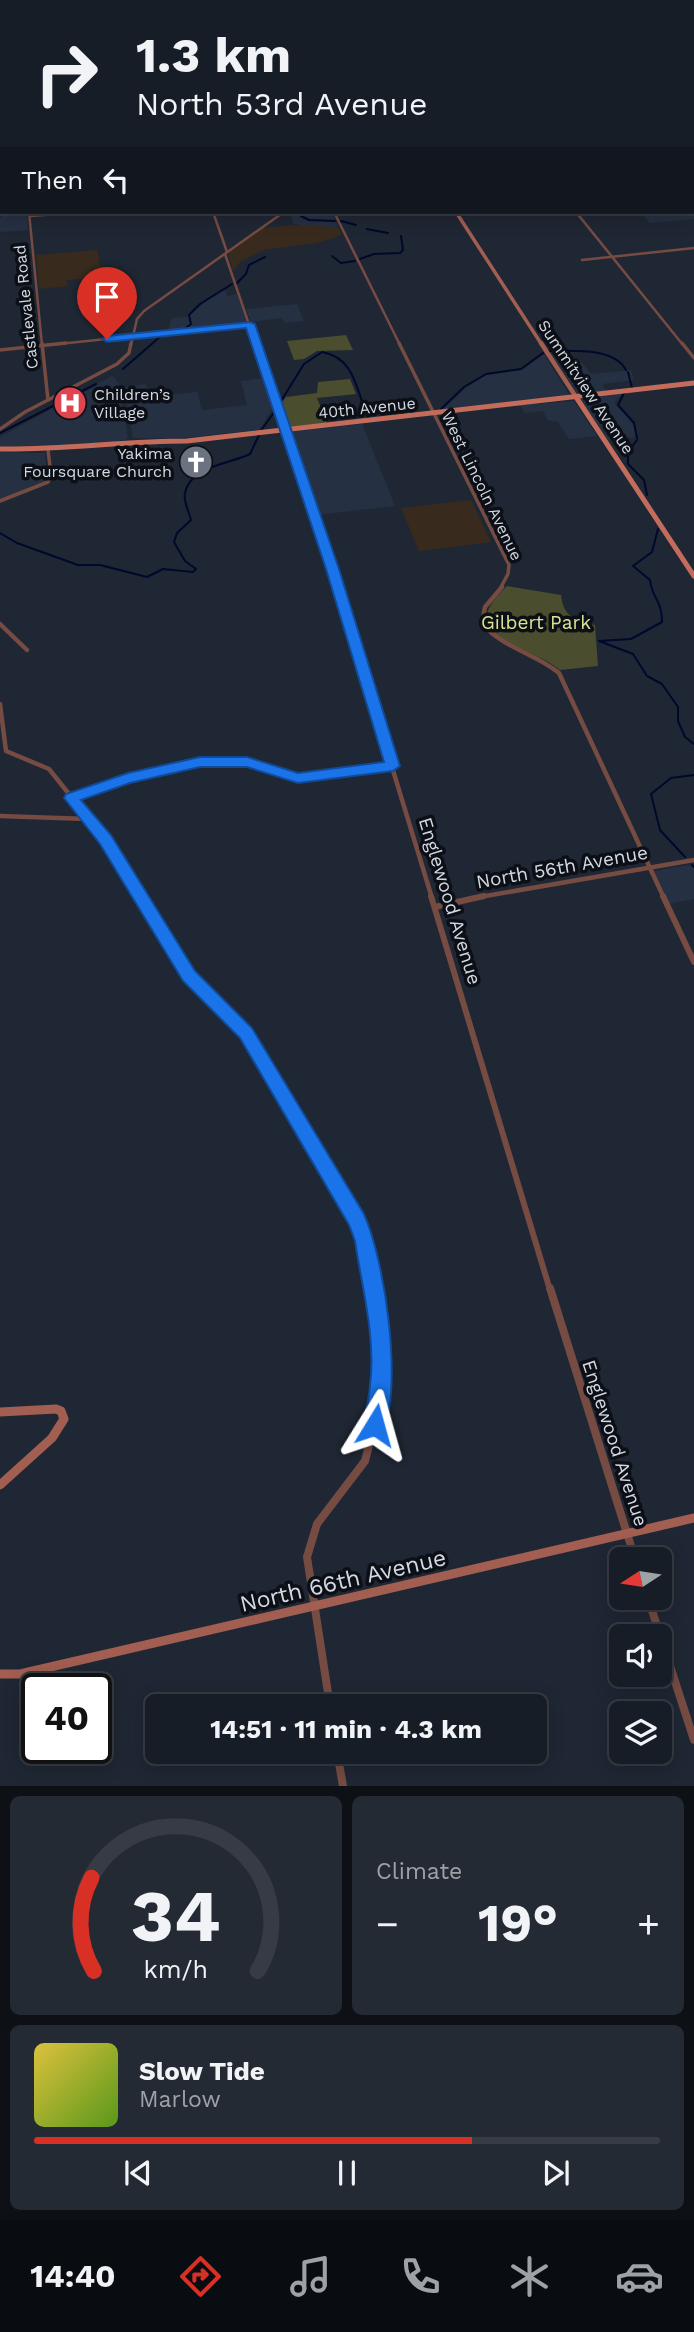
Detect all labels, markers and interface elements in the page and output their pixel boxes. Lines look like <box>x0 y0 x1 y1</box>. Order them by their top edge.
text: 1.3 km <box>136 26 291 84</box>
icon: right <box>21 28 112 119</box>
text: North 53rd Avenue <box>136 85 427 123</box>
icon: left <box>97 161 135 199</box>
text: Then <box>21 165 83 195</box>
street label: Castlevale Road <box>10 244 42 370</box>
pin <box>77 267 137 339</box>
icon: arrive <box>88 278 126 316</box>
street label: Summitview Avenue <box>534 316 638 458</box>
hospital icon: Children’s Village <box>51 384 89 422</box>
place label: Children’s Village <box>94 385 170 422</box>
street label: 40th Avenue <box>317 393 417 423</box>
street label: West Lincoln Avenue <box>438 409 526 563</box>
church icon: Yakima Foursquare Church <box>177 443 215 481</box>
place label: Yakima Foursquare Church <box>23 444 172 481</box>
park label: Gilbert Park <box>481 611 591 634</box>
street label: Englewood Avenue <box>414 815 486 987</box>
street label: North 56th Avenue <box>474 841 650 893</box>
street label: Englewood Avenue <box>577 1357 653 1529</box>
position arrow <box>338 1388 412 1462</box>
street label: North 66th Avenue <box>237 1544 449 1618</box>
north arrow <box>609 1547 672 1610</box>
map controls <box>609 1547 672 1764</box>
button: sound <box>609 1624 672 1687</box>
speed limit sign: 40 <box>21 1673 112 1764</box>
button: layers <box>609 1701 672 1764</box>
text: 14:51 · 11 min · 4.3 km <box>210 1714 482 1744</box>
text: Climate <box>376 1858 462 1885</box>
text: 34 <box>131 1874 221 1960</box>
text: 19° <box>478 1893 558 1954</box>
text: − <box>376 1902 399 1946</box>
text: + <box>637 1902 660 1946</box>
text: km/h <box>144 1955 208 1984</box>
text: Slow Tide <box>139 2056 265 2086</box>
text: Marlow <box>139 2086 221 2113</box>
icon: previous <box>119 2154 157 2192</box>
icon: pause <box>328 2154 366 2192</box>
icon: next <box>537 2154 575 2192</box>
icon: directions <box>176 2252 225 2301</box>
icon: music <box>286 2252 335 2301</box>
icon: phone <box>396 2252 445 2301</box>
icon: climate <box>505 2252 554 2301</box>
icon: car <box>615 2252 664 2301</box>
text: 14:40 <box>30 2257 116 2295</box>

